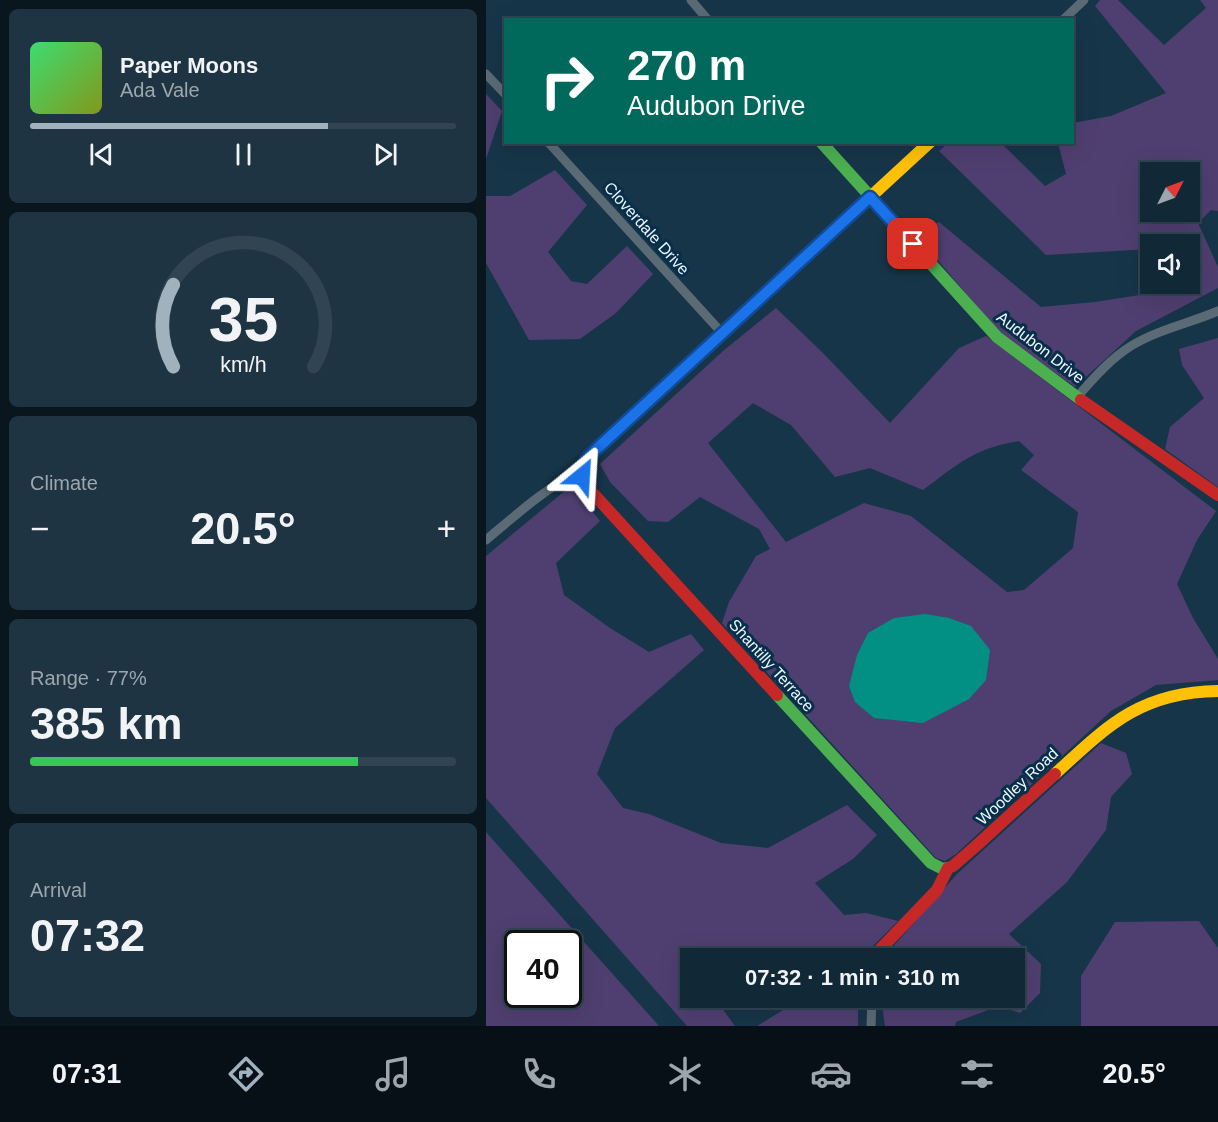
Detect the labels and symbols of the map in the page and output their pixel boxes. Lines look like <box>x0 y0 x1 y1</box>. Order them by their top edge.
north arrow <box>1140 162 1200 222</box>
street label: Cloverdale Drive <box>601 179 693 278</box>
pin <box>887 218 938 269</box>
street label: Audubon Drive <box>994 308 1088 387</box>
position arrow <box>550 444 614 508</box>
street label: Shantilly Terrace <box>726 616 817 715</box>
street label: Woodley Road <box>973 744 1061 828</box>
speed limit sign: 40 <box>504 930 582 1008</box>

